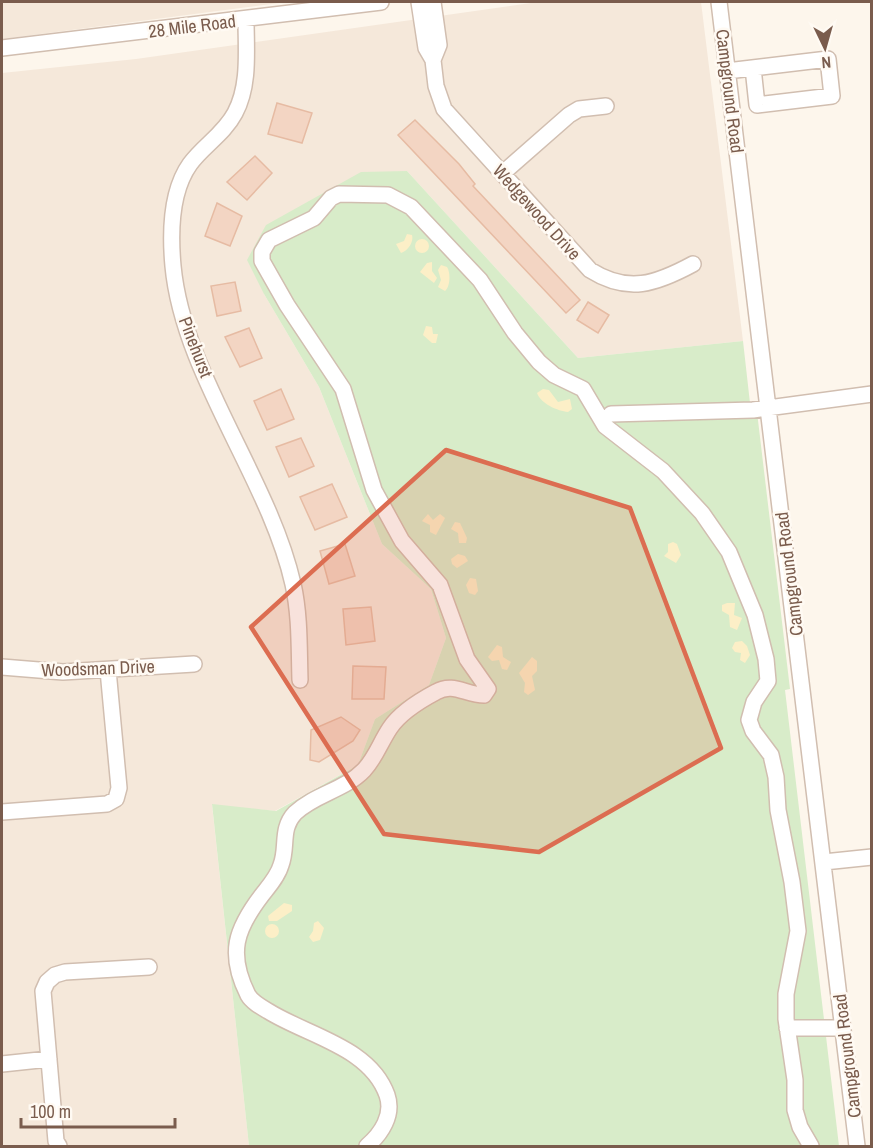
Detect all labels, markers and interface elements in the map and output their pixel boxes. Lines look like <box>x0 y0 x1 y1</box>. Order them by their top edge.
street label: 28 Mile Road <box>147 8 237 44</box>
north arrow <box>795 18 855 78</box>
street label: Campground Road <box>710 28 750 154</box>
text: N <box>821 52 832 74</box>
street label: Wedgewood Drive <box>487 159 587 265</box>
street label: Pinehurst <box>173 313 219 381</box>
street label: Campground Road <box>769 511 809 637</box>
street label: Woodsman Drive <box>41 654 155 682</box>
street label: Campground Road <box>827 993 867 1119</box>
scale bar <box>21 1091 176 1129</box>
text: 100 m <box>30 1099 71 1124</box>

